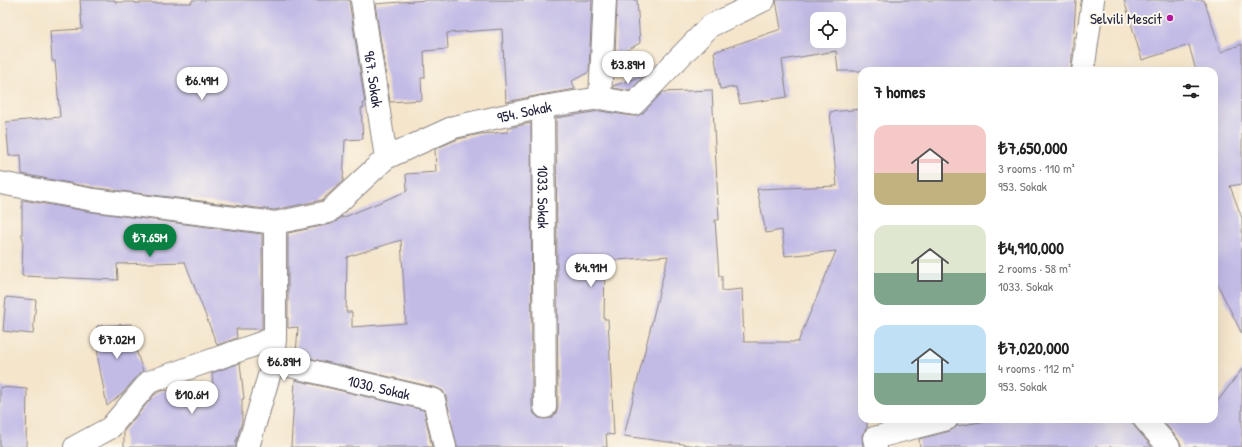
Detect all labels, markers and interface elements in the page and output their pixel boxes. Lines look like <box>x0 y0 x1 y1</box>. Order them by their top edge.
place label: Selvili Mescit <box>1090 8 1163 29</box>
map controls <box>810 12 846 48</box>
button: locate <box>810 12 846 48</box>
marker: Selvili Mescit <box>1165 13 1175 23</box>
street label: 967. Sokak <box>359 49 389 109</box>
pin: ₺3.89M <box>595 51 661 85</box>
text: ₺3.89M <box>611 55 645 73</box>
pin: ₺6.49M <box>169 67 235 101</box>
text: ₺6.49M <box>186 71 218 89</box>
text: 7 homes <box>874 80 925 103</box>
icon: filters <box>1180 80 1202 102</box>
street label: 954. Sokak <box>495 95 553 128</box>
text: ₺7,650,000 <box>998 136 1067 159</box>
icon: home <box>906 141 954 189</box>
text: 3 rooms · 110 m² <box>998 159 1075 177</box>
street label: 1033. Sokak <box>533 165 554 229</box>
text: 953. Sokak <box>998 177 1047 195</box>
pin: ₺7.65M <box>117 224 183 258</box>
text: ₺7.65M <box>132 228 168 246</box>
text: ₺4,910,000 <box>998 236 1064 259</box>
icon: home <box>906 241 954 289</box>
pin: ₺4.91M <box>558 254 624 288</box>
text: ₺4.91M <box>575 258 607 276</box>
text: 2 rooms · 58 m² <box>998 259 1071 277</box>
text: 1033. Sokak <box>998 277 1053 295</box>
pin: ₺7.02M <box>84 326 150 360</box>
text: ₺7.02M <box>99 330 135 348</box>
text: ₺7,020,000 <box>998 336 1069 359</box>
icon: home <box>906 341 954 389</box>
pin: ₺6.89M <box>251 348 317 382</box>
text: ₺6.89M <box>267 352 301 370</box>
text: 4 rooms · 112 m² <box>998 359 1074 377</box>
street label: 1030. Sokak <box>346 369 412 405</box>
text: 953. Sokak <box>998 377 1047 395</box>
pin: ₺10.6M <box>159 381 225 415</box>
text: ₺10.6M <box>175 385 209 403</box>

